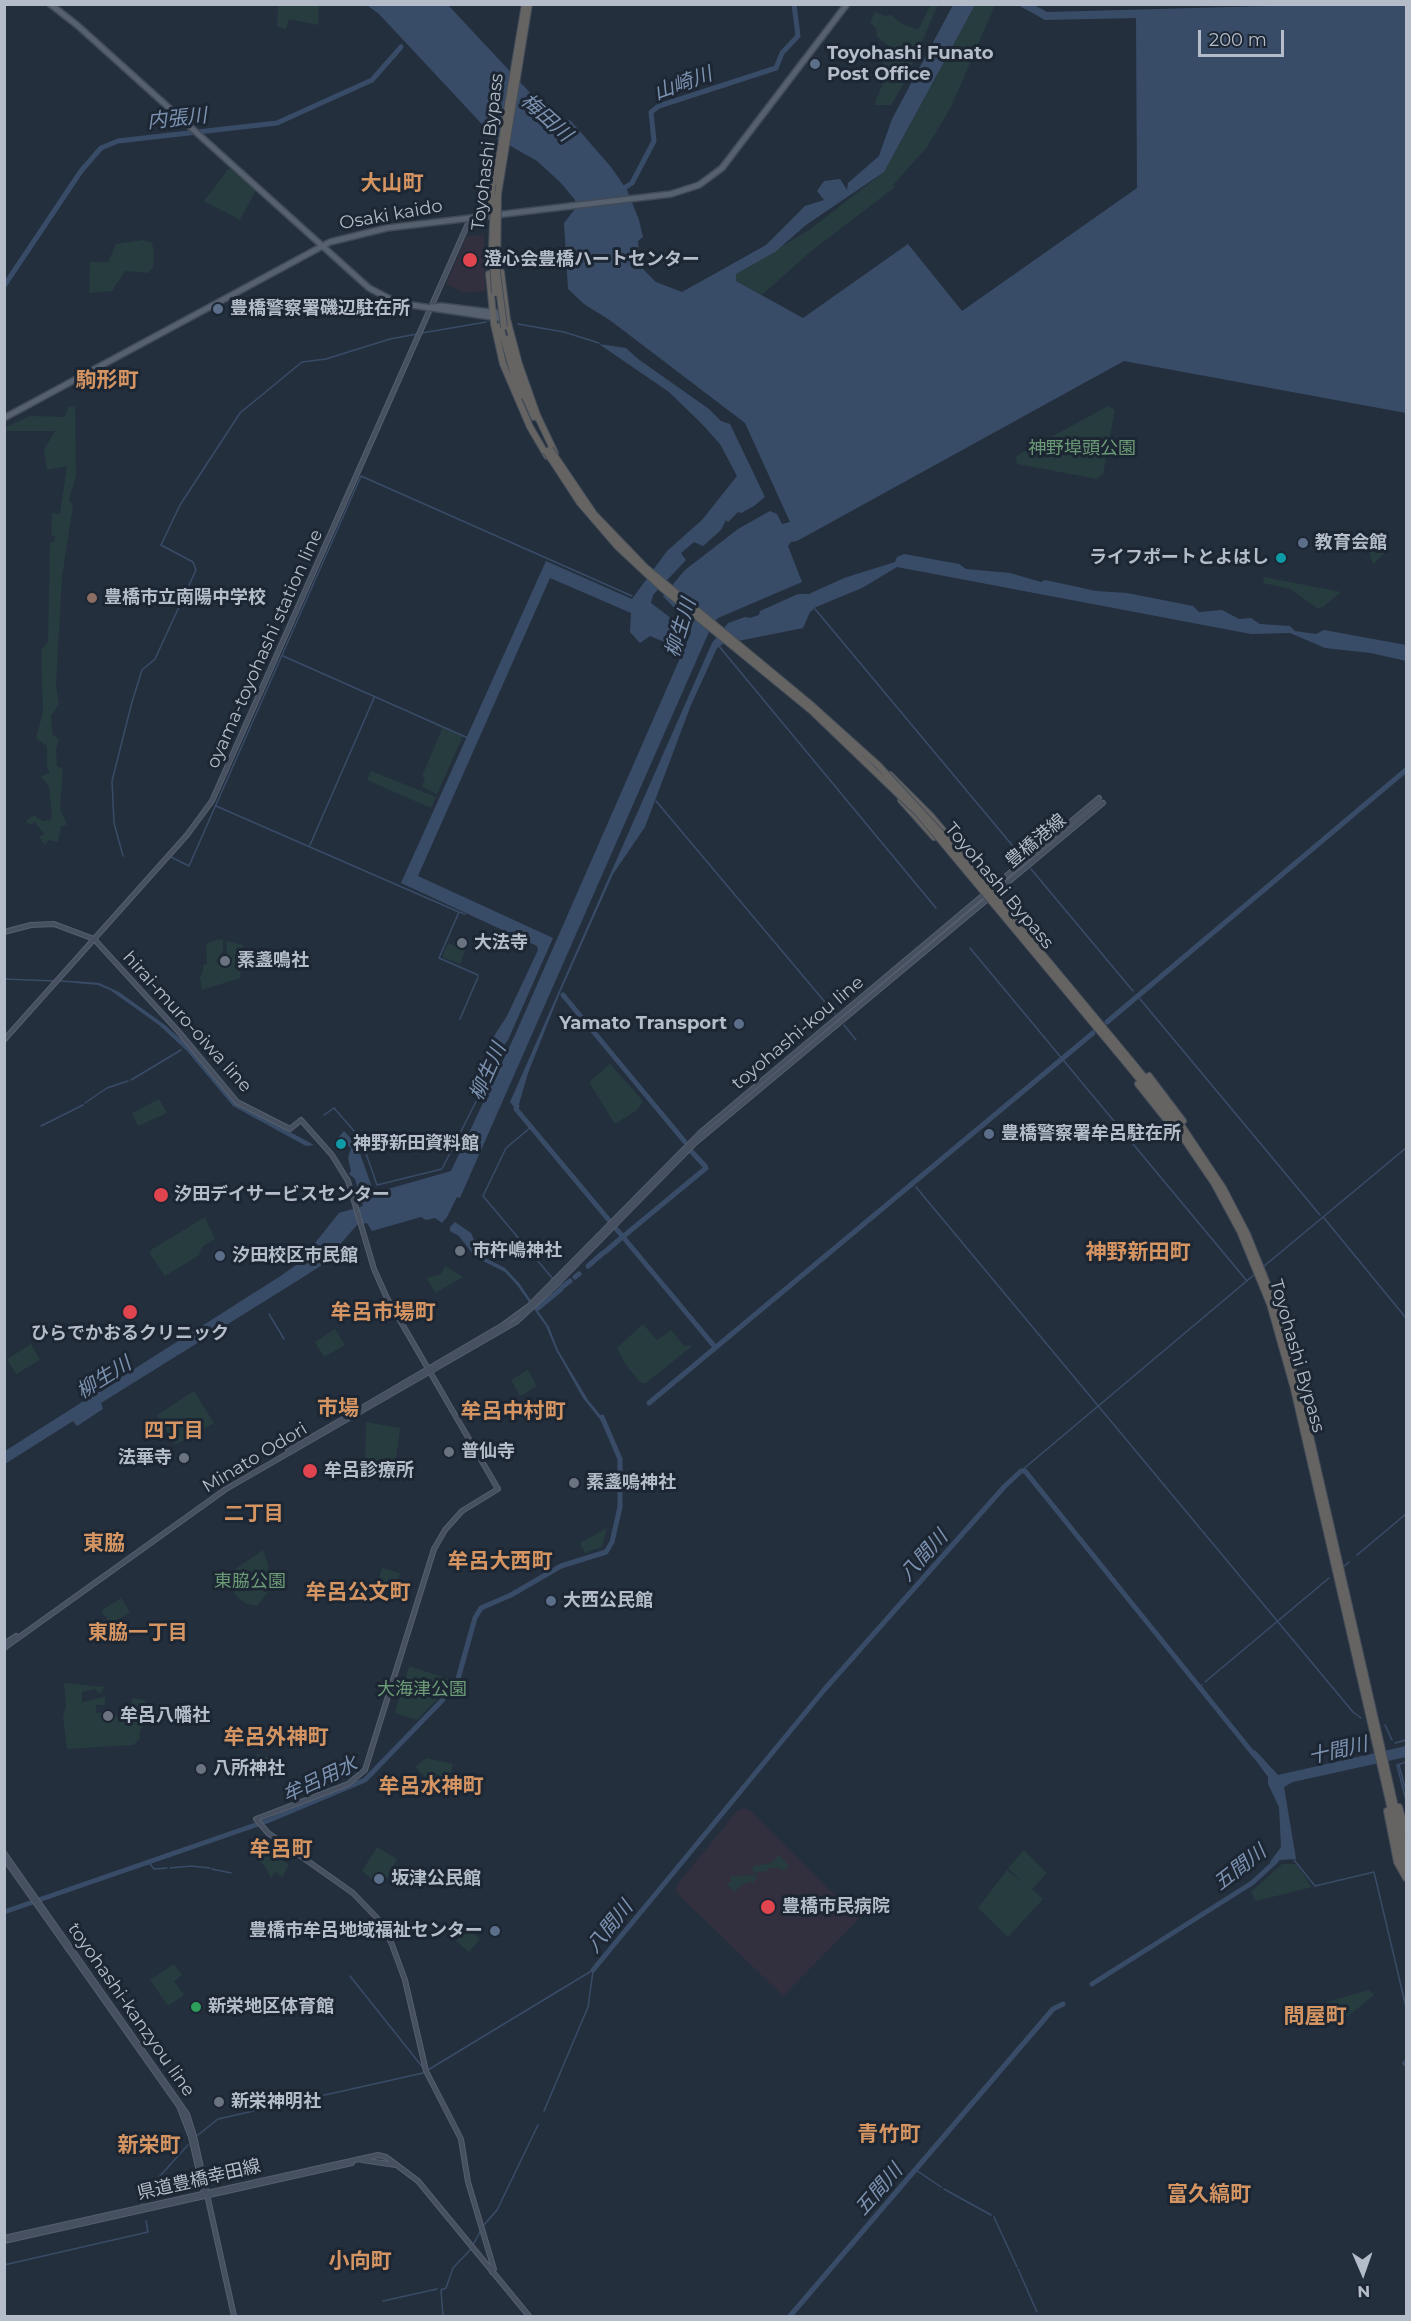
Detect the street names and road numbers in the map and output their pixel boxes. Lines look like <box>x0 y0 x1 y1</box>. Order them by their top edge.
street label: Toyohashi Bypass <box>468 72 508 232</box>
street label: Osaki kaido <box>338 195 444 235</box>
street label: oyama-toyohashi station line <box>202 526 328 772</box>
street label: 豊橋港線 <box>1001 810 1071 872</box>
street label: Toyohashi Bypass <box>940 819 1058 953</box>
street label: hirai-muro-oiwa line <box>118 947 256 1097</box>
street label: toyohashi-kou line <box>728 972 868 1094</box>
street label: Toyohashi Bypass <box>1265 1277 1329 1435</box>
street label: Minato Odori <box>199 1418 311 1498</box>
street label: toyohashi-kanzyou line <box>63 1919 199 2101</box>
street label: 県道豊橋幸田線 <box>135 2155 263 2205</box>

